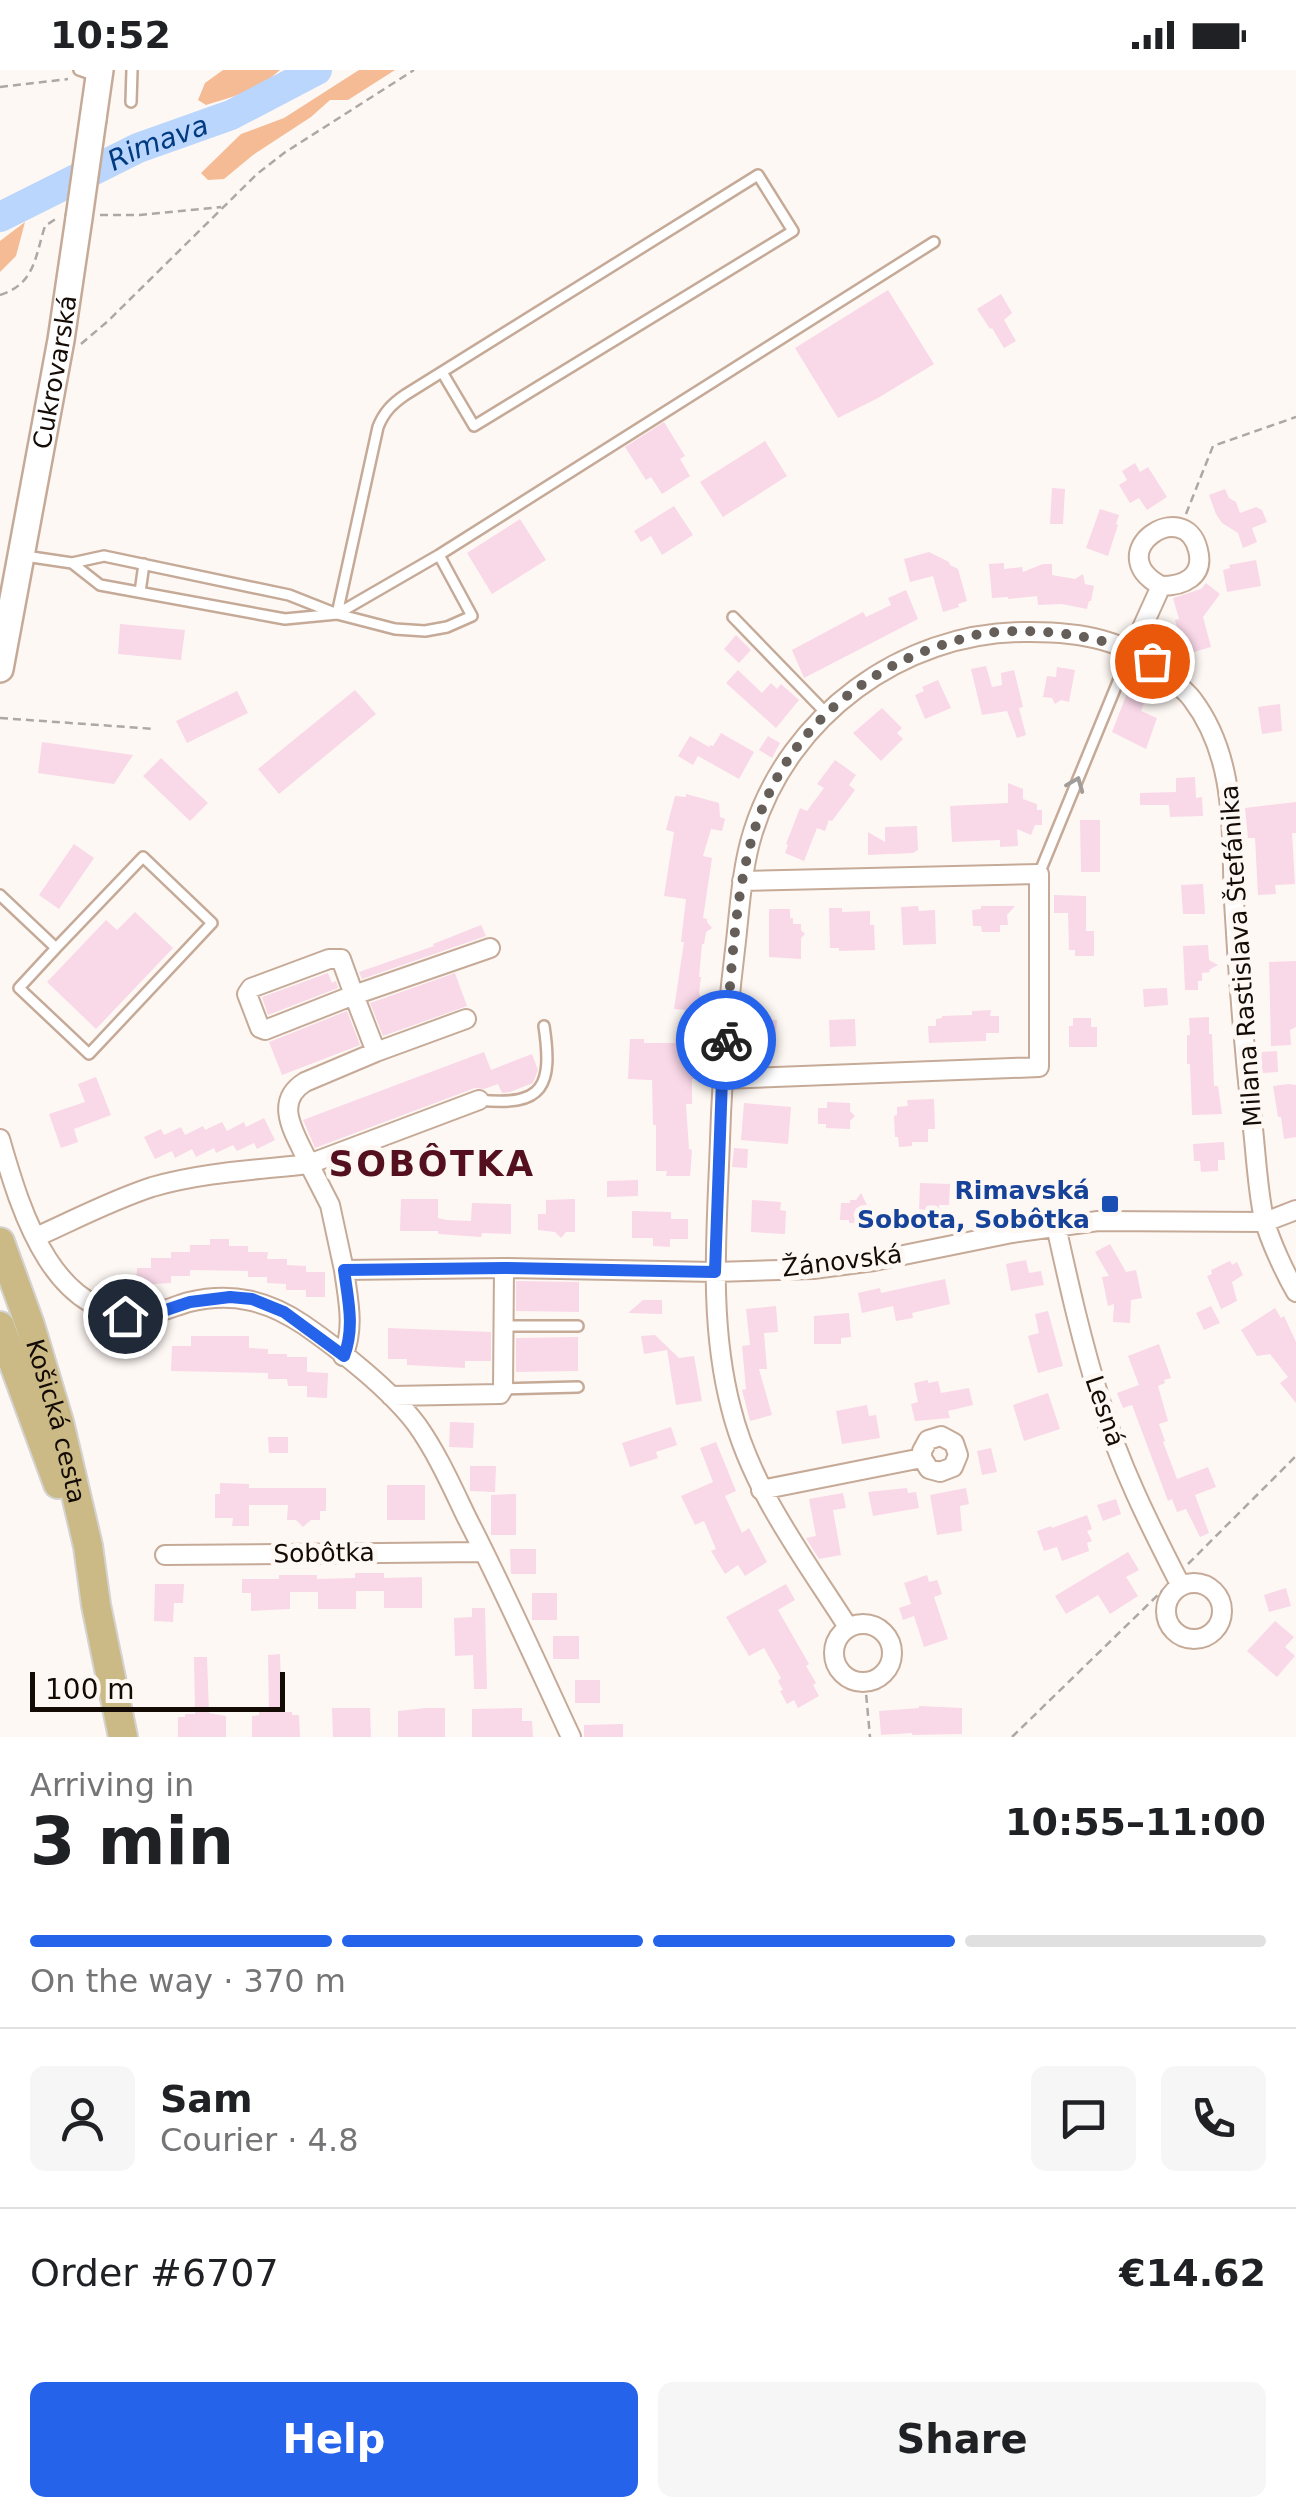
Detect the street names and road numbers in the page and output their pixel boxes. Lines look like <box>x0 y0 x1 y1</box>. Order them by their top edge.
street label: Cukrovarská <box>27 293 82 451</box>
street label: Milana Rastislava Štefánika <box>1214 784 1267 1128</box>
street label: Žánovská <box>780 1239 904 1283</box>
street label: Košická cesta <box>20 1336 92 1506</box>
street label: Lesná <box>1079 1372 1131 1450</box>
street label: Sobôtka <box>273 1538 375 1568</box>

